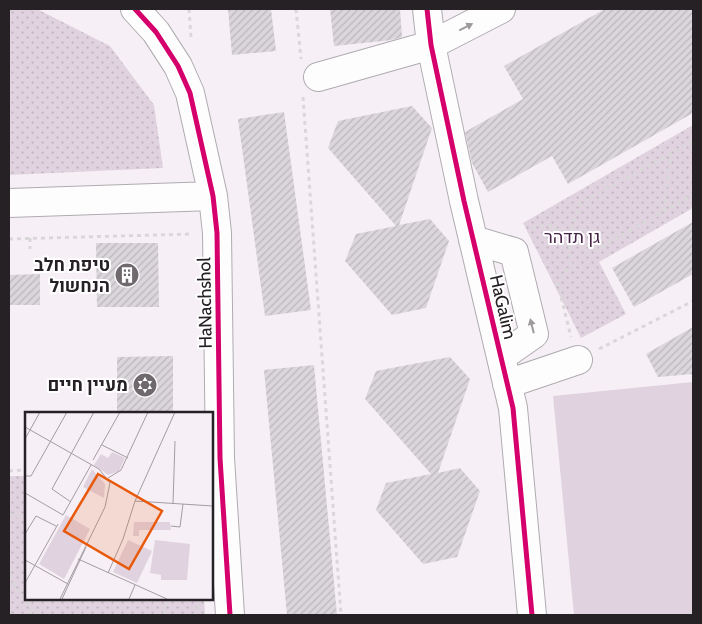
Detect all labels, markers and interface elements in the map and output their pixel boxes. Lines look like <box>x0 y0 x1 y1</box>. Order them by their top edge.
one-way arrow <box>459 23 473 31</box>
park label: גן תדהר <box>544 226 600 248</box>
place label: טיפת חלב הנחשול <box>34 254 110 297</box>
street label: HaNachshol <box>193 256 217 349</box>
building icon: טיפת חלב הנחשול <box>114 262 140 288</box>
street label: HaGalim <box>485 273 521 341</box>
one-way arrow <box>528 318 536 333</box>
synagogue icon: מעיין חיים <box>132 372 158 398</box>
place label: מעיין חיים <box>48 374 128 396</box>
inset map <box>25 412 212 599</box>

